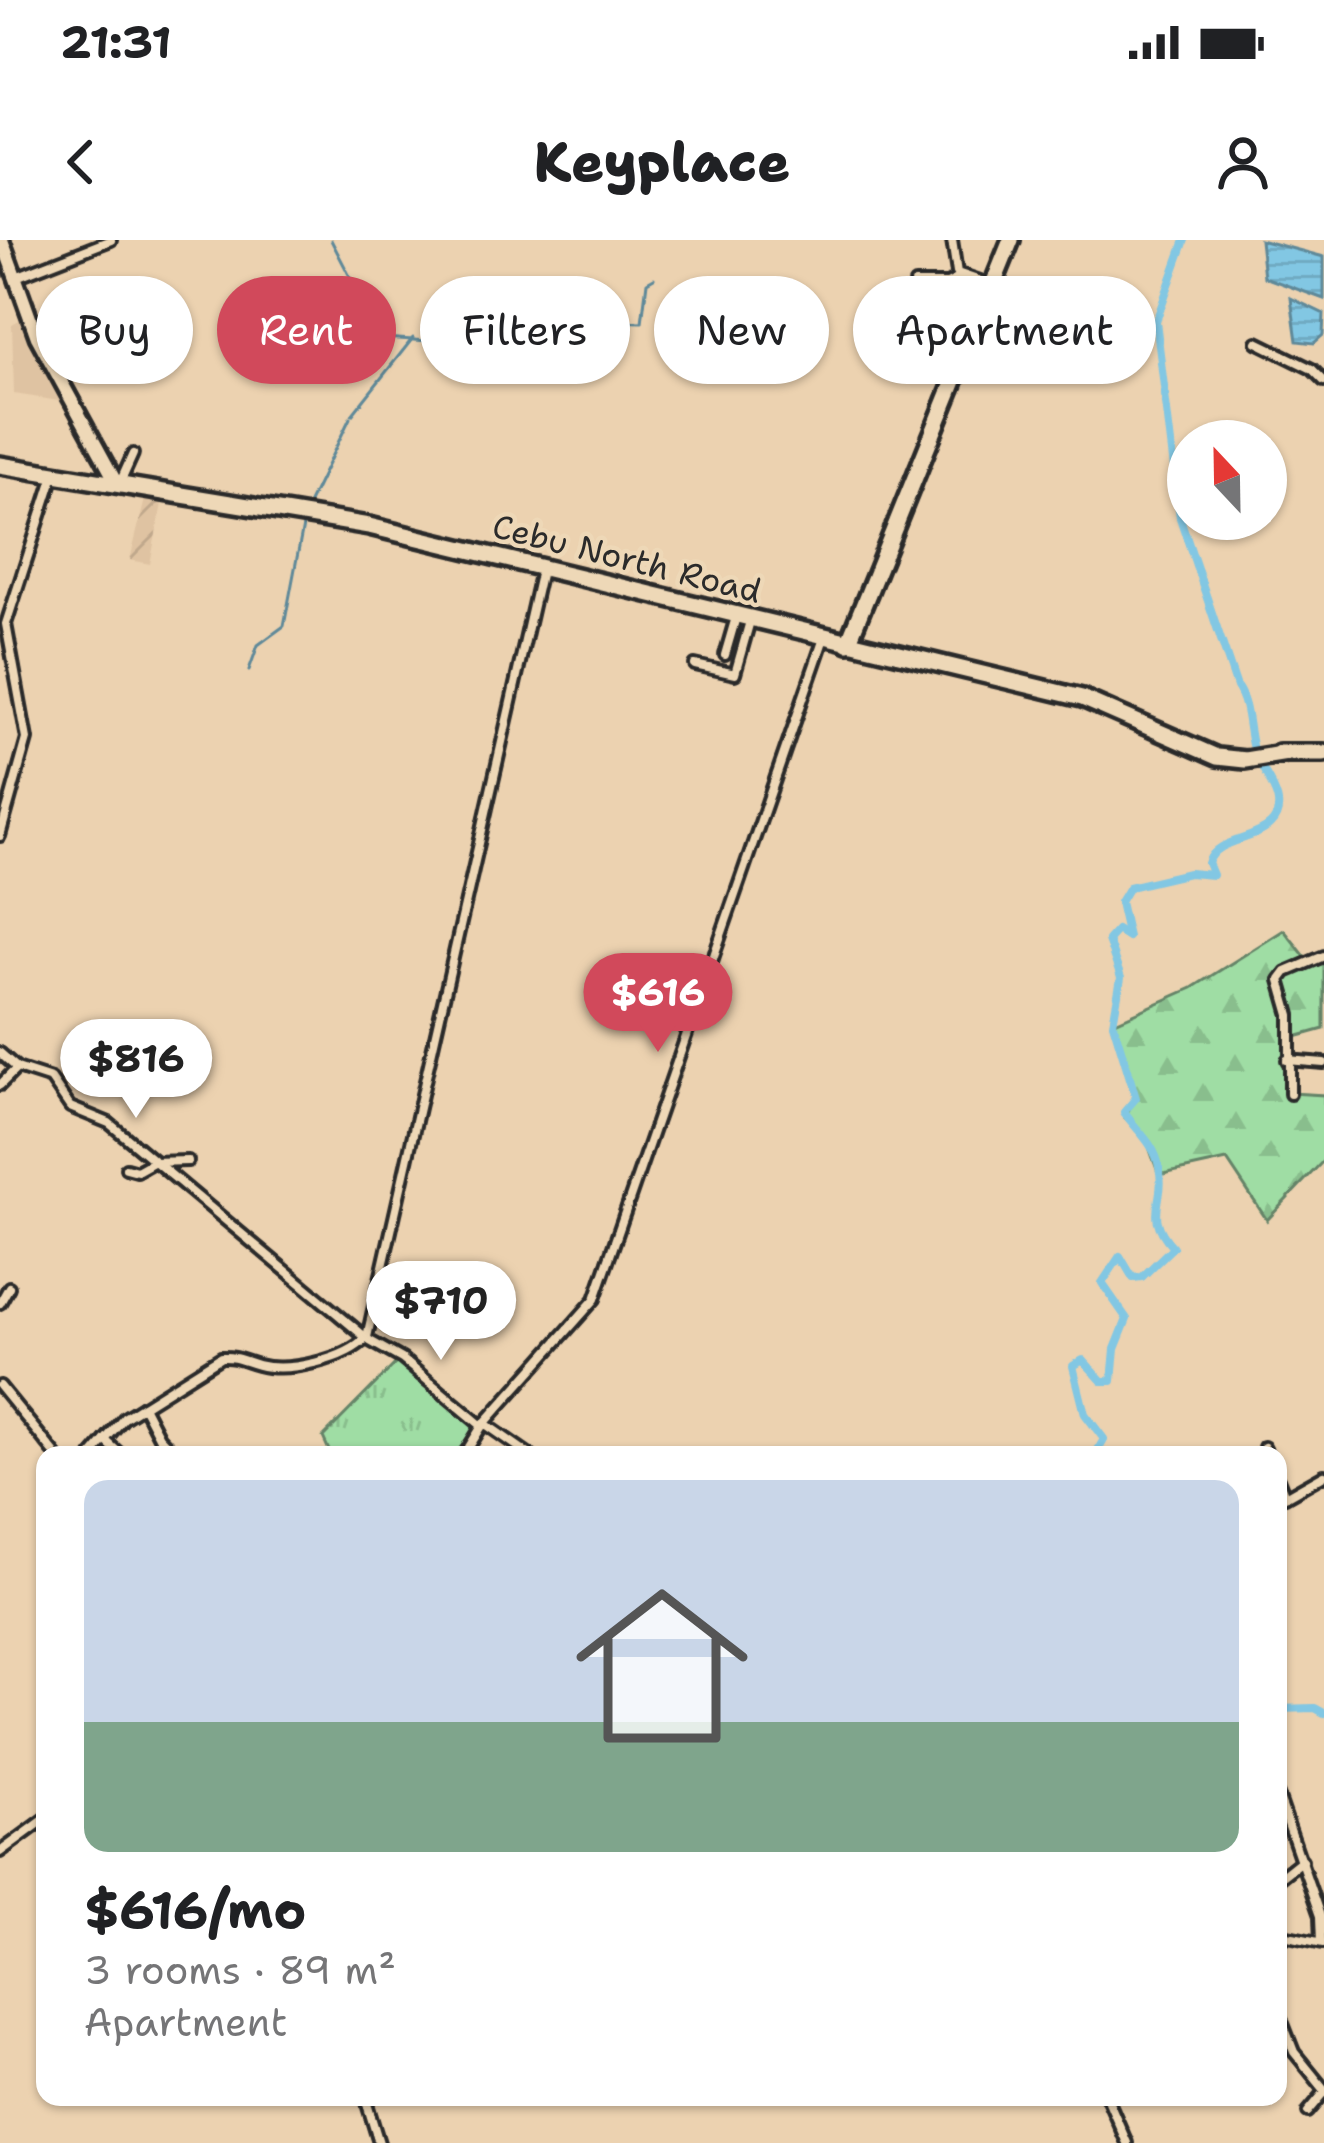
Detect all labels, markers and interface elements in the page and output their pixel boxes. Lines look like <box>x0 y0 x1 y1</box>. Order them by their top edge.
text: 21:31 <box>60 12 172 72</box>
text: Keyplace <box>534 126 790 198</box>
icon: back <box>48 129 114 195</box>
icon: person <box>1210 129 1276 195</box>
chip: Buy <box>36 276 193 384</box>
chip: Rent <box>217 276 396 384</box>
chip: Filters <box>420 276 630 384</box>
chip: New <box>654 276 829 384</box>
chip: Apartment <box>853 276 1156 384</box>
north arrow <box>1167 420 1287 540</box>
map controls <box>1167 420 1287 540</box>
street label: Cebu North Road <box>488 503 766 614</box>
pin: $616 <box>587 953 729 1055</box>
text: $616 <box>610 966 706 1018</box>
pin: $816 <box>65 1019 207 1121</box>
text: $816 <box>87 1032 185 1084</box>
pin: $710 <box>370 1261 512 1363</box>
text: $710 <box>393 1274 489 1326</box>
icon: home <box>554 1558 770 1774</box>
text: $616/mo <box>84 1876 307 1944</box>
text: 3 rooms · 89 m² <box>84 1944 396 1996</box>
text: Apartment <box>84 1996 287 2048</box>

